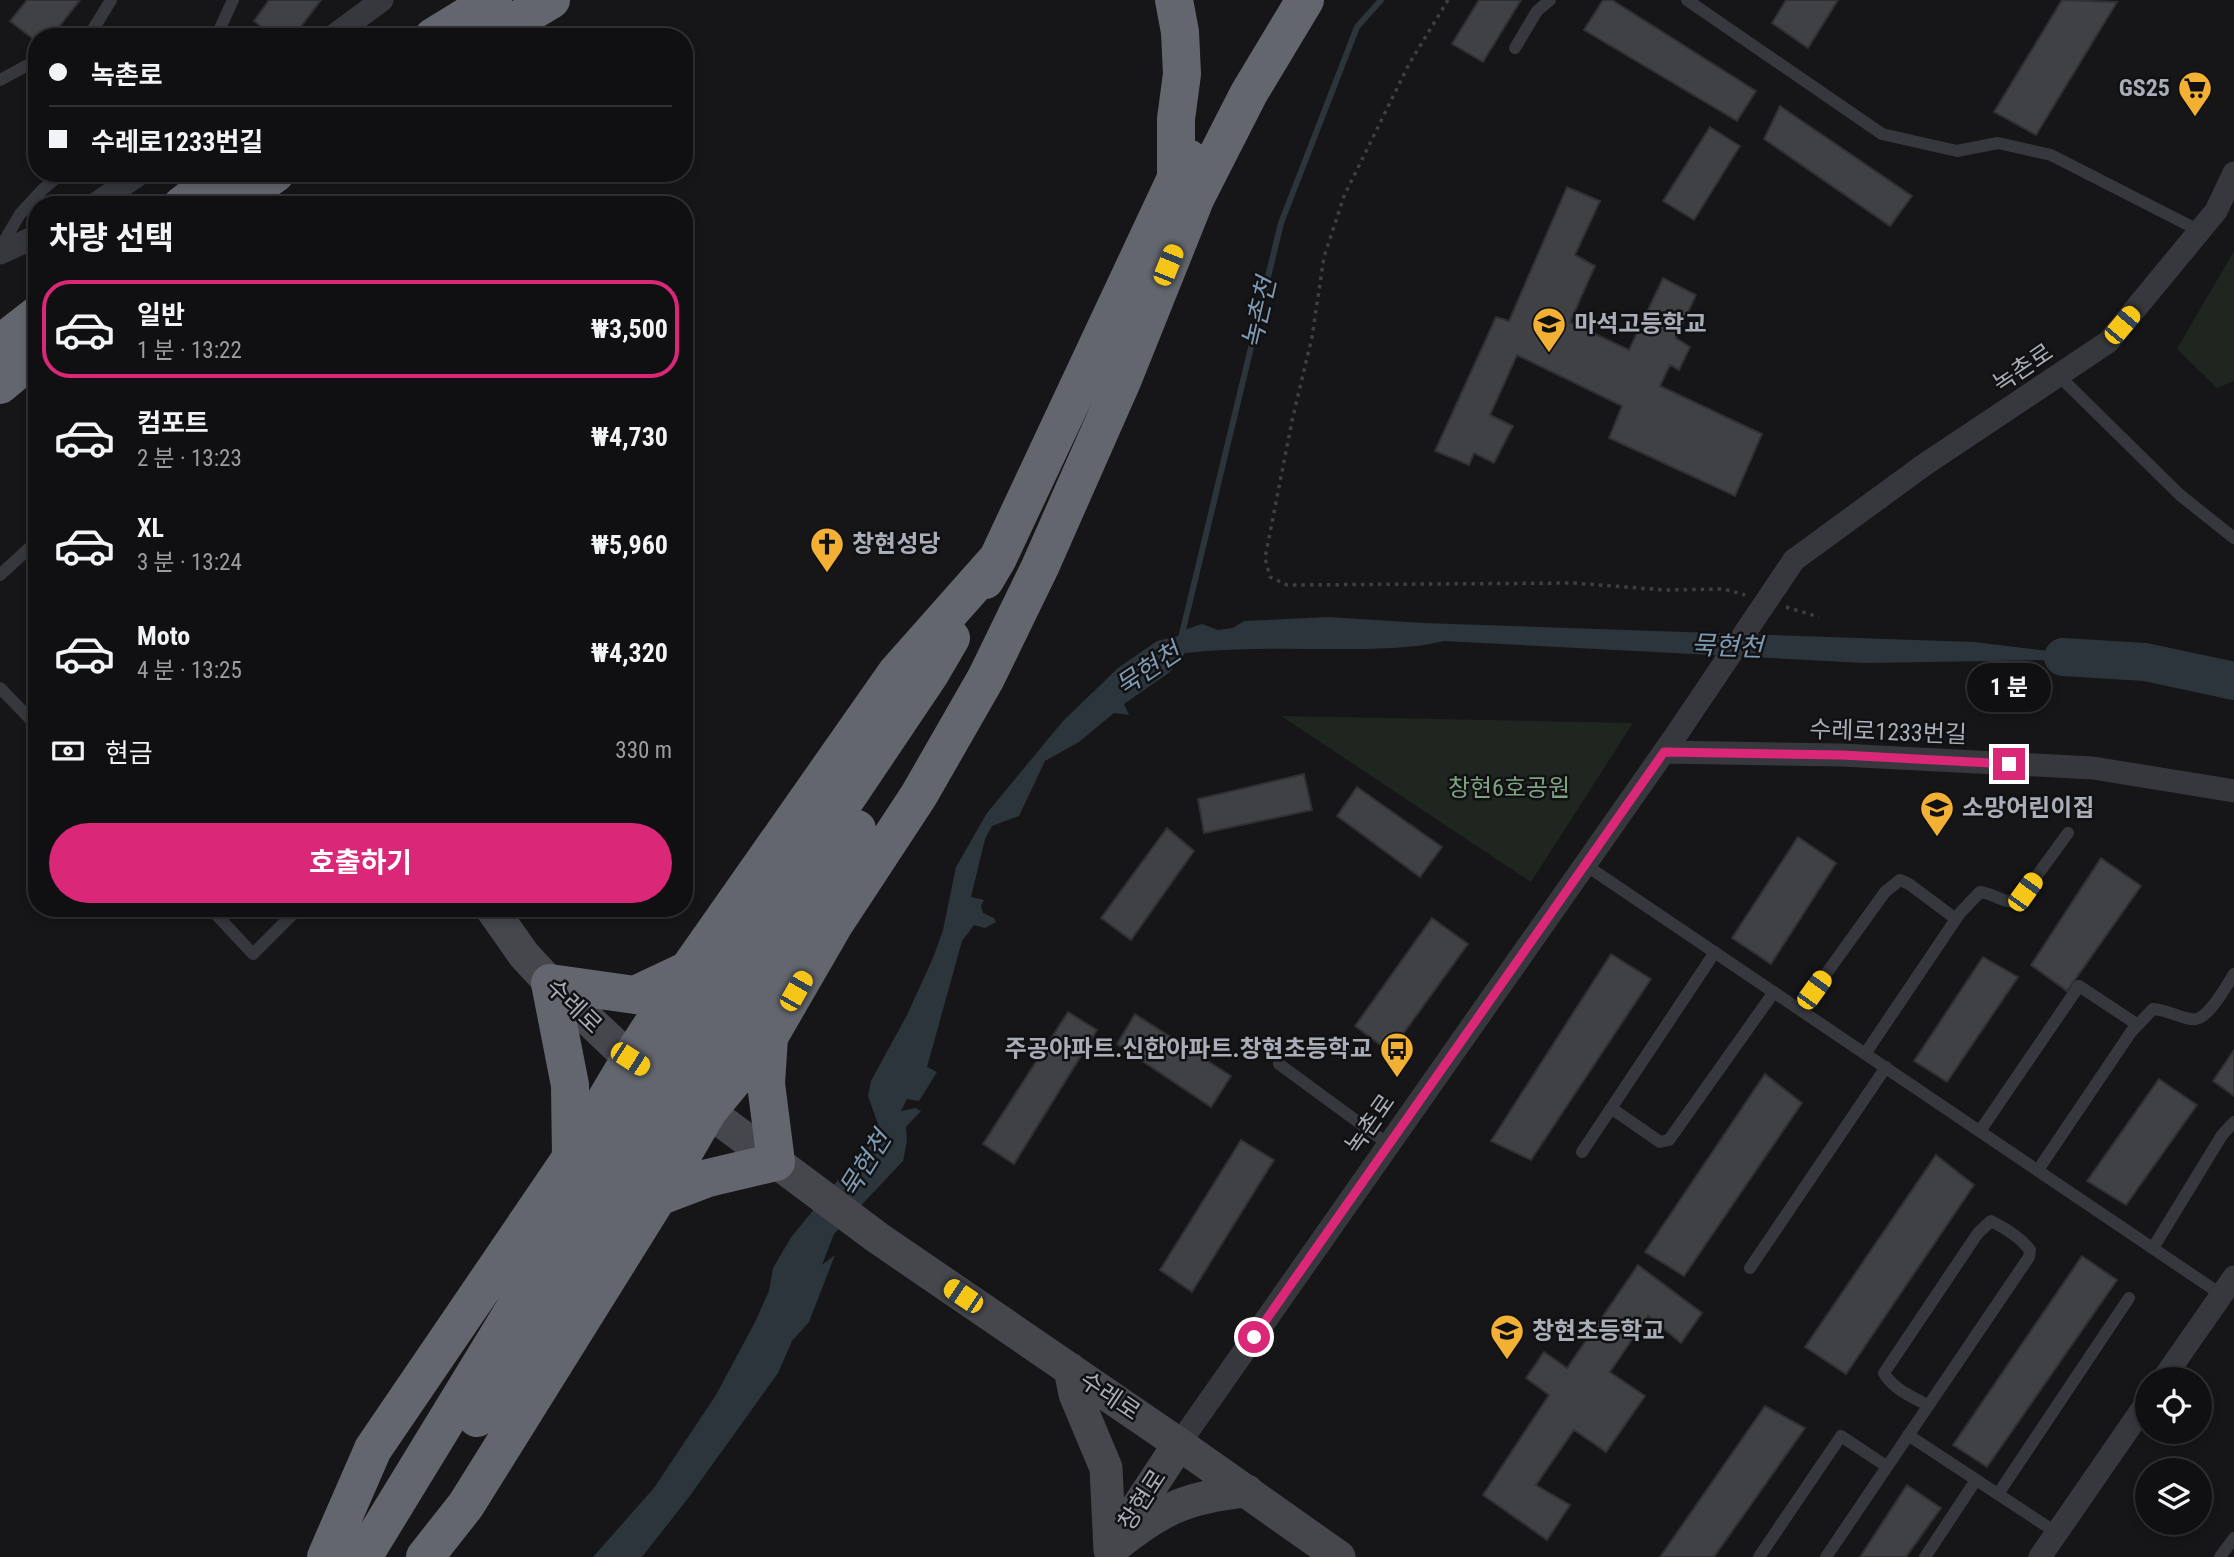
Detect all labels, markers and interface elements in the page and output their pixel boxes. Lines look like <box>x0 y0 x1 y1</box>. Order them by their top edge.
text: 녹촌로 <box>91 60 163 90</box>
supermarket icon: GS25 <box>2176 69 2214 118</box>
place label: GS25 <box>2119 74 2170 102</box>
text: 수레로1233번길 <box>91 127 263 157</box>
text: 차량 선택 <box>49 219 174 257</box>
car <box>1151 242 1186 288</box>
water label: 녹촌천 <box>1236 272 1282 351</box>
icon: car <box>53 298 116 361</box>
text: 일반 <box>137 300 185 330</box>
car <box>2101 302 2144 348</box>
school or university icon: 마석고등학교 <box>1530 305 1568 354</box>
place label: 마석고등학교 <box>1574 310 1706 338</box>
text: ₩3,500 <box>591 314 668 344</box>
text: 1 분 · 13:22 <box>137 337 242 364</box>
street label: 녹촌로 <box>1988 338 2058 398</box>
icon: car <box>53 406 116 469</box>
text: 컴포트 <box>137 408 209 438</box>
text: ₩4,730 <box>591 422 668 452</box>
text: 2 분 · 13:23 <box>137 445 242 472</box>
text: XL <box>137 513 164 543</box>
icon: car <box>53 514 116 577</box>
church icon: 창현성당 <box>808 525 846 574</box>
text: ₩5,960 <box>591 530 668 560</box>
place label: 창현성당 <box>852 530 940 558</box>
text: 3 분 · 13:24 <box>137 549 242 576</box>
text: Moto <box>137 621 190 651</box>
icon: car <box>53 622 116 685</box>
water label: 묵현천 <box>1691 630 1766 662</box>
water label: 묵현천 <box>1110 635 1189 702</box>
text: ₩4,320 <box>591 638 668 668</box>
text: 4 분 · 13:25 <box>137 657 242 684</box>
callout: 1 분 <box>1967 662 2051 712</box>
text: 1 분 <box>1990 674 2028 701</box>
street label: 수레로1233번길 <box>1809 715 1967 749</box>
icon: cash <box>49 732 87 770</box>
text: 330 m <box>615 737 672 764</box>
text: 현금 <box>105 738 153 768</box>
route end <box>1993 748 2025 780</box>
park label: 창현6호공원 <box>1448 774 1570 802</box>
school or university icon: 소망어린이집 <box>1918 789 1956 838</box>
place label: 소망어린이집 <box>1962 794 2094 822</box>
button: 호출하기 <box>49 823 672 903</box>
car <box>2005 869 2046 915</box>
car <box>1794 967 1835 1013</box>
car <box>777 968 816 1014</box>
street label: 수레로 <box>540 973 608 1039</box>
bus stop icon: 주공아파트.신한아파트.창현초등학교 <box>1378 1030 1416 1079</box>
place label: 주공아파트.신한아파트.창현초등학교 <box>1005 1035 1372 1063</box>
car <box>607 1039 654 1079</box>
street label: 녹촌로 <box>1340 1089 1400 1159</box>
water label: 묵현천 <box>833 1123 898 1202</box>
car <box>940 1276 987 1316</box>
school or university icon: 창현초등학교 <box>1488 1312 1526 1361</box>
place label: 창현초등학교 <box>1532 1317 1664 1345</box>
route start <box>1238 1321 1270 1353</box>
street label: 수레로 <box>1075 1366 1145 1426</box>
map controls <box>2135 1367 2212 1535</box>
button: locate <box>2135 1367 2212 1444</box>
button: layers <box>2135 1458 2212 1535</box>
street label: 창현로 <box>1112 1465 1172 1535</box>

